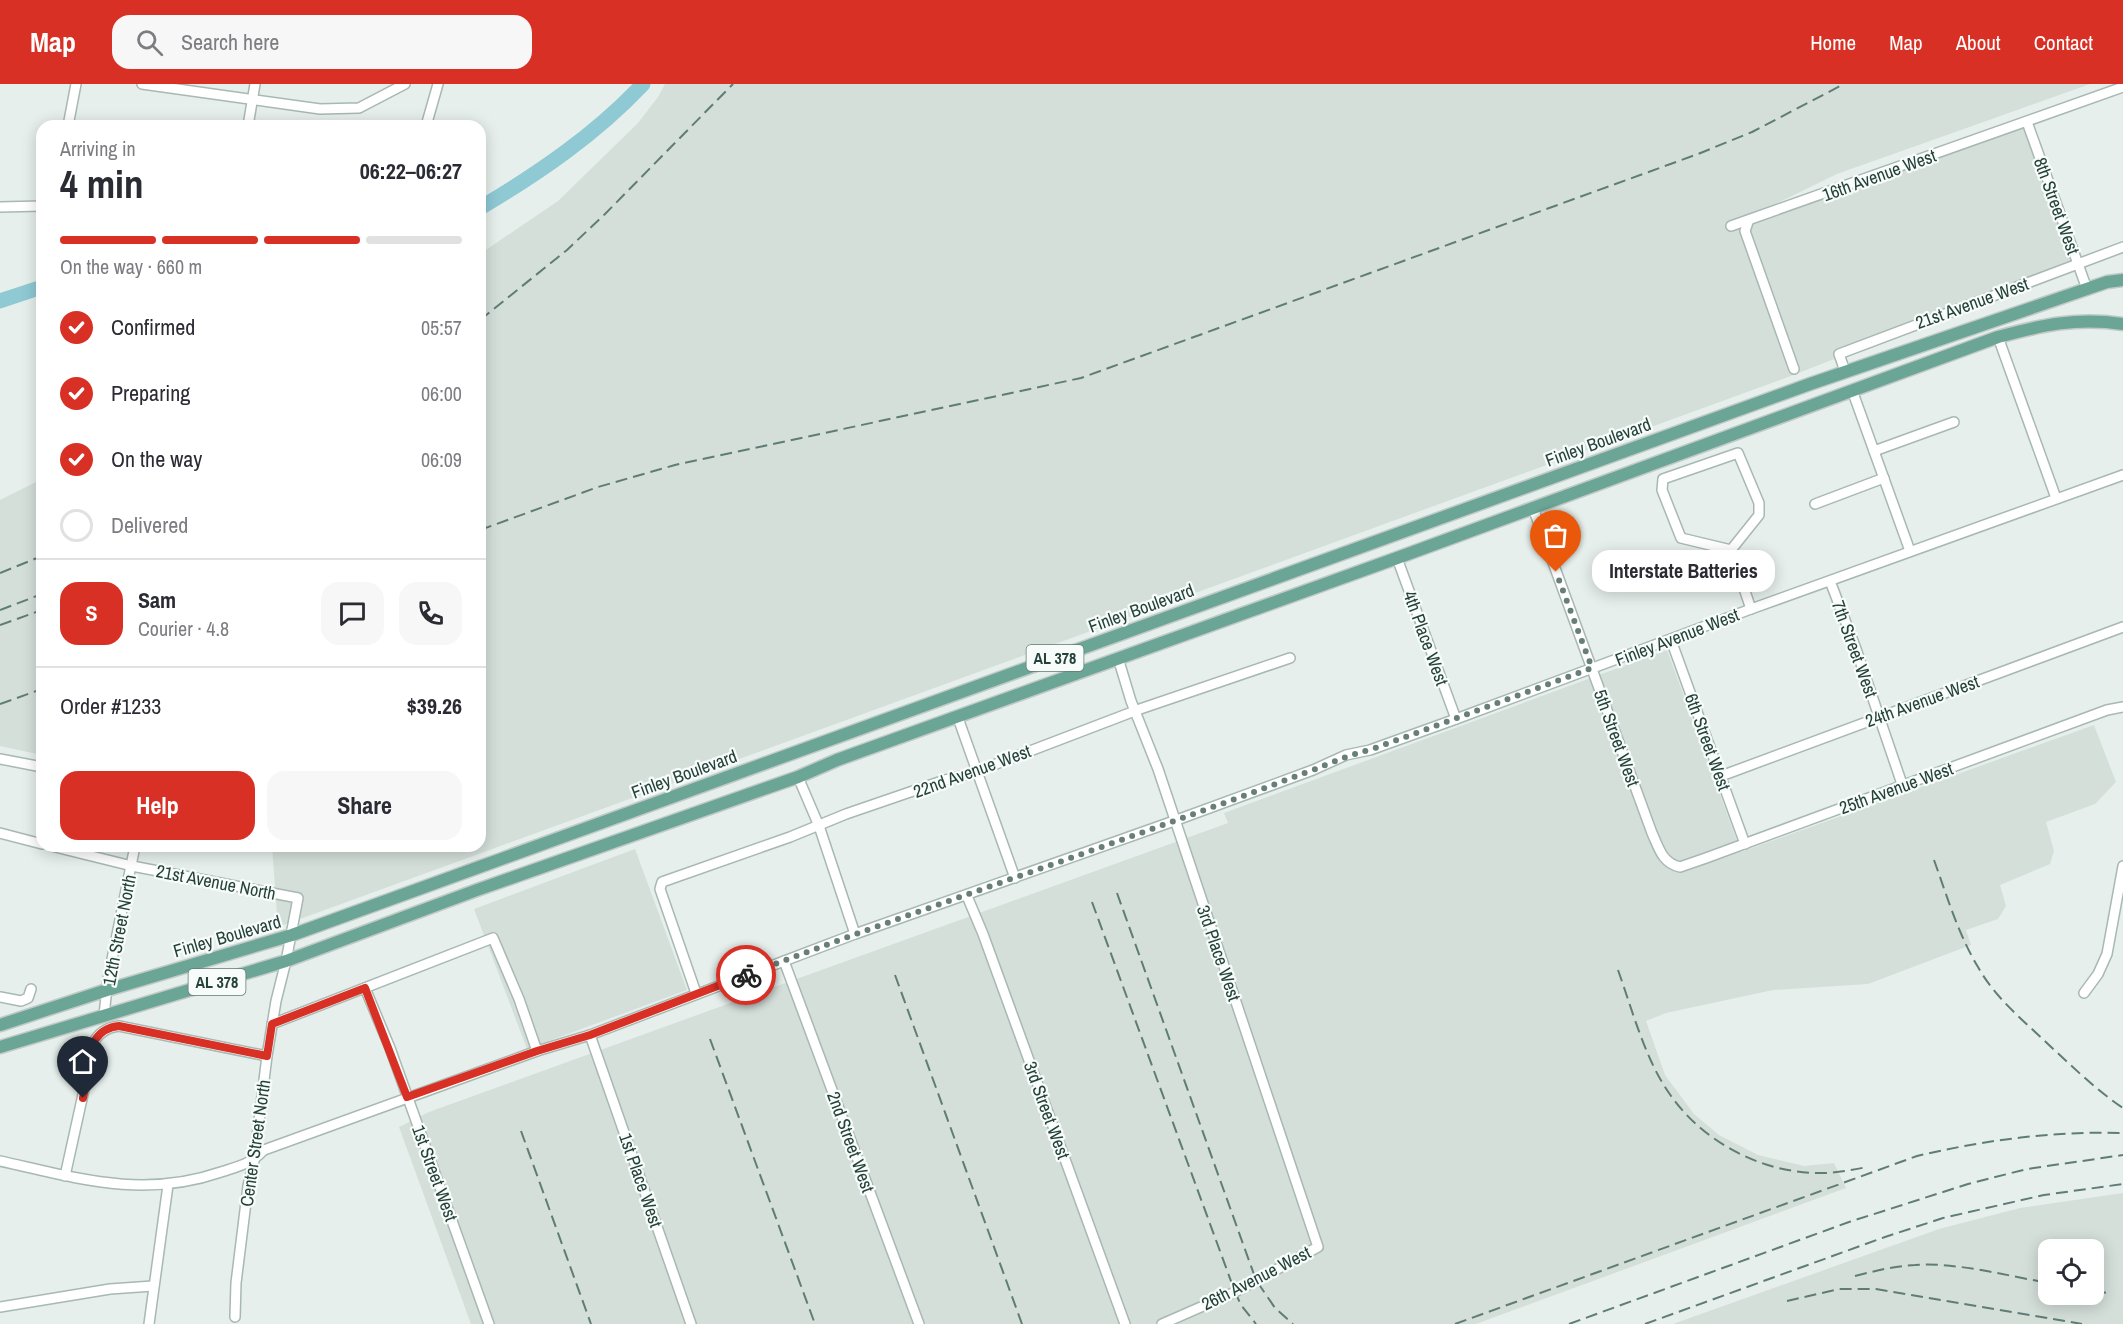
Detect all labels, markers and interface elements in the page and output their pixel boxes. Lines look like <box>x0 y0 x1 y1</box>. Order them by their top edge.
search box <box>112 15 532 69</box>
text: Map <box>30 23 76 61</box>
icon: search <box>133 26 166 59</box>
text: Search here <box>181 27 279 57</box>
text: Home <box>1810 28 1856 57</box>
text: Map <box>1889 28 1923 57</box>
text: About <box>1956 28 2001 57</box>
text: Contact <box>2034 28 2093 57</box>
text: Arriving in <box>60 135 136 162</box>
street label: 16th Avenue West <box>1819 143 1939 207</box>
street label: 8th Street West <box>2028 154 2086 258</box>
text: 06:22–06:27 <box>360 156 462 186</box>
text: 4 min <box>60 158 144 210</box>
text: On the way · 660 m <box>60 253 202 280</box>
street label: 21st Avenue West <box>1912 271 2032 335</box>
icon: check <box>60 311 93 344</box>
text: Confirmed <box>111 312 195 342</box>
text: 05:57 <box>421 314 462 341</box>
icon: check <box>60 377 93 410</box>
text: Preparing <box>111 378 190 408</box>
text: 06:00 <box>421 380 462 407</box>
street label: Finley Boulevard <box>1542 411 1654 473</box>
icon: check <box>60 443 93 476</box>
text: On the way <box>111 444 202 474</box>
text: 06:09 <box>421 446 462 473</box>
text: Delivered <box>111 510 188 540</box>
pin <box>1530 510 1581 572</box>
icon: bag <box>1539 519 1572 552</box>
callout: Interstate Batteries <box>1592 551 1775 593</box>
text: Interstate Batteries <box>1609 557 1758 584</box>
street label: Finley Boulevard <box>1085 577 1197 639</box>
button: chat <box>321 582 384 645</box>
button: phone <box>399 582 462 645</box>
text: Sam <box>138 585 176 615</box>
street label: 4th Place West <box>1397 587 1455 689</box>
street label: 7th Street West <box>1826 597 1884 701</box>
text: S <box>85 598 98 628</box>
street label: Finley Avenue West <box>1611 602 1743 672</box>
text: Courier · 4.8 <box>138 615 229 642</box>
road number: AL 378 <box>1026 645 1084 671</box>
street label: 24th Avenue West <box>1862 669 1982 733</box>
street label: 5th Street West <box>1588 686 1646 790</box>
street label: 6th Street West <box>1679 690 1737 794</box>
text: Order #1233 <box>60 691 161 721</box>
text: $39.26 <box>407 691 462 721</box>
street label: 22nd Avenue West <box>910 738 1034 804</box>
street label: Finley Boulevard <box>628 743 740 805</box>
street label: 25th Avenue West <box>1836 756 1956 820</box>
button: Help <box>60 771 255 840</box>
button: Share <box>267 771 462 840</box>
street label: 21st Avenue North <box>154 858 278 906</box>
street label: 12th Street North <box>96 872 142 988</box>
street label: 3rd Place West <box>1191 902 1247 1004</box>
street label: Finley Boulevard <box>170 909 284 963</box>
courier <box>716 945 776 1005</box>
icon: bike <box>730 959 763 992</box>
road number: AL 378 <box>188 969 246 995</box>
pin <box>57 1036 108 1098</box>
icon: home <box>66 1045 99 1078</box>
street label: 3rd Street West <box>1018 1058 1076 1162</box>
street label: Center Street North <box>234 1078 276 1208</box>
street label: 2nd Street West <box>821 1088 881 1196</box>
street label: 1st Street West <box>406 1121 464 1225</box>
street label: 1st Place West <box>613 1130 669 1230</box>
map controls <box>2038 1239 2104 1305</box>
button: locate <box>2038 1239 2104 1305</box>
street label: 26th Avenue West <box>1197 1240 1315 1316</box>

